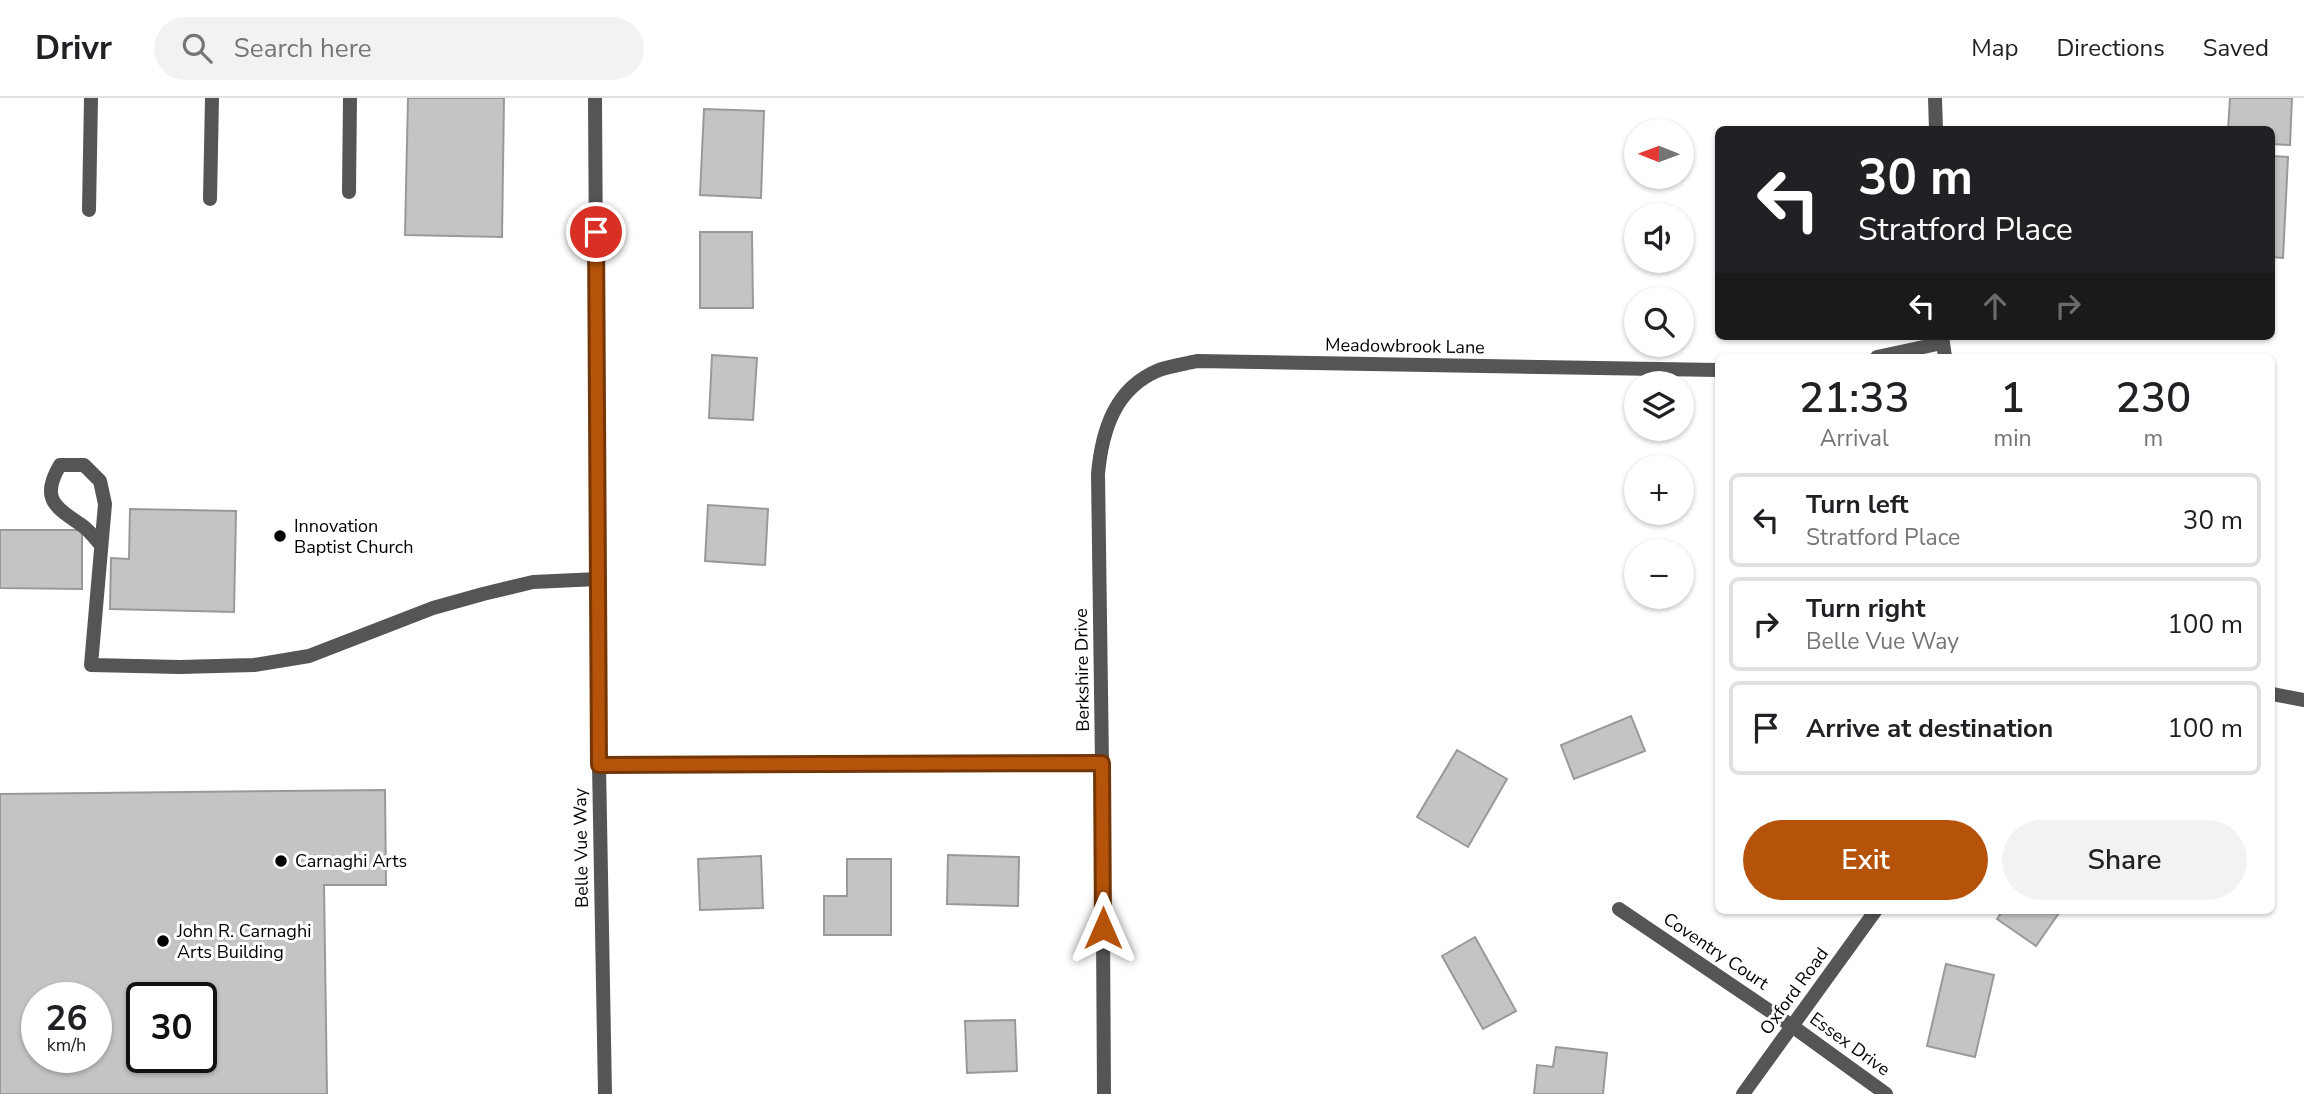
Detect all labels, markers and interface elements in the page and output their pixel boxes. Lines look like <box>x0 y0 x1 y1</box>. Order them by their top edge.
search box <box>154 17 644 80</box>
text: Drivr <box>35 26 112 71</box>
icon: search <box>178 29 216 67</box>
text: Search here <box>234 31 372 66</box>
text: Map <box>1971 32 2018 64</box>
text: Directions <box>2056 32 2165 64</box>
text: Saved <box>2203 32 2269 64</box>
north arrow <box>1624 119 1694 189</box>
map controls <box>1624 119 1694 609</box>
text: 30 m <box>1858 144 1973 211</box>
icon: left <box>1743 154 1834 245</box>
pin <box>566 202 626 262</box>
button: sound <box>1624 203 1694 273</box>
text: Stratford Place <box>1858 208 2073 251</box>
icon: arrive <box>577 213 615 251</box>
button: search <box>1624 287 1694 357</box>
icon: left <box>1903 287 1941 325</box>
icon: ahead <box>1976 287 2014 325</box>
icon: right <box>2049 287 2087 325</box>
street label: Meadowbrook Lane <box>1325 333 1485 359</box>
text: 21:33 <box>1799 370 1910 427</box>
text: 1 <box>2000 370 2025 427</box>
text: 230 <box>2115 370 2191 427</box>
button: layers <box>1624 371 1694 441</box>
text: Arrival <box>1820 423 1889 454</box>
text: min <box>1994 423 2032 454</box>
text: m <box>2143 423 2163 454</box>
button: + <box>1624 455 1694 525</box>
text: Turn left <box>1806 487 1909 522</box>
icon: left <box>1747 501 1785 539</box>
text: 30 m <box>2183 503 2243 538</box>
place label: Innovation Baptist Church <box>294 514 413 559</box>
text: Stratford Place <box>1806 522 1960 553</box>
marker: Innovation Baptist Church <box>272 528 288 544</box>
button: − <box>1624 539 1694 609</box>
text: Turn right <box>1806 591 1925 626</box>
icon: right <box>1747 605 1785 643</box>
text: 100 m <box>2167 607 2243 642</box>
street label: Berkshire Drive <box>1069 608 1095 732</box>
text: Belle Vue Way <box>1806 626 1959 657</box>
icon: arrive <box>1747 709 1785 747</box>
text: Arrive at destination <box>1806 711 2053 746</box>
text: 100 m <box>2167 711 2243 746</box>
street label: Belle Vue Way <box>568 787 594 908</box>
button: Exit <box>1743 820 1988 900</box>
button: Share <box>2002 820 2247 900</box>
place label: Carnaghi Arts <box>295 849 407 873</box>
marker: Carnaghi Arts <box>273 853 289 869</box>
position arrow <box>1066 891 1140 965</box>
street label: Coventry Court <box>1659 907 1774 996</box>
place label: John R. Carnaghi Arts Building <box>176 919 311 964</box>
marker: John R. Carnaghi Arts Building <box>155 933 171 949</box>
street label: Oxford Road <box>1754 943 1834 1039</box>
speed limit sign: 30 <box>126 982 217 1073</box>
text: 26 <box>45 995 88 1042</box>
street label: Essex Drive <box>1805 1007 1895 1081</box>
text: km/h <box>47 1033 86 1057</box>

